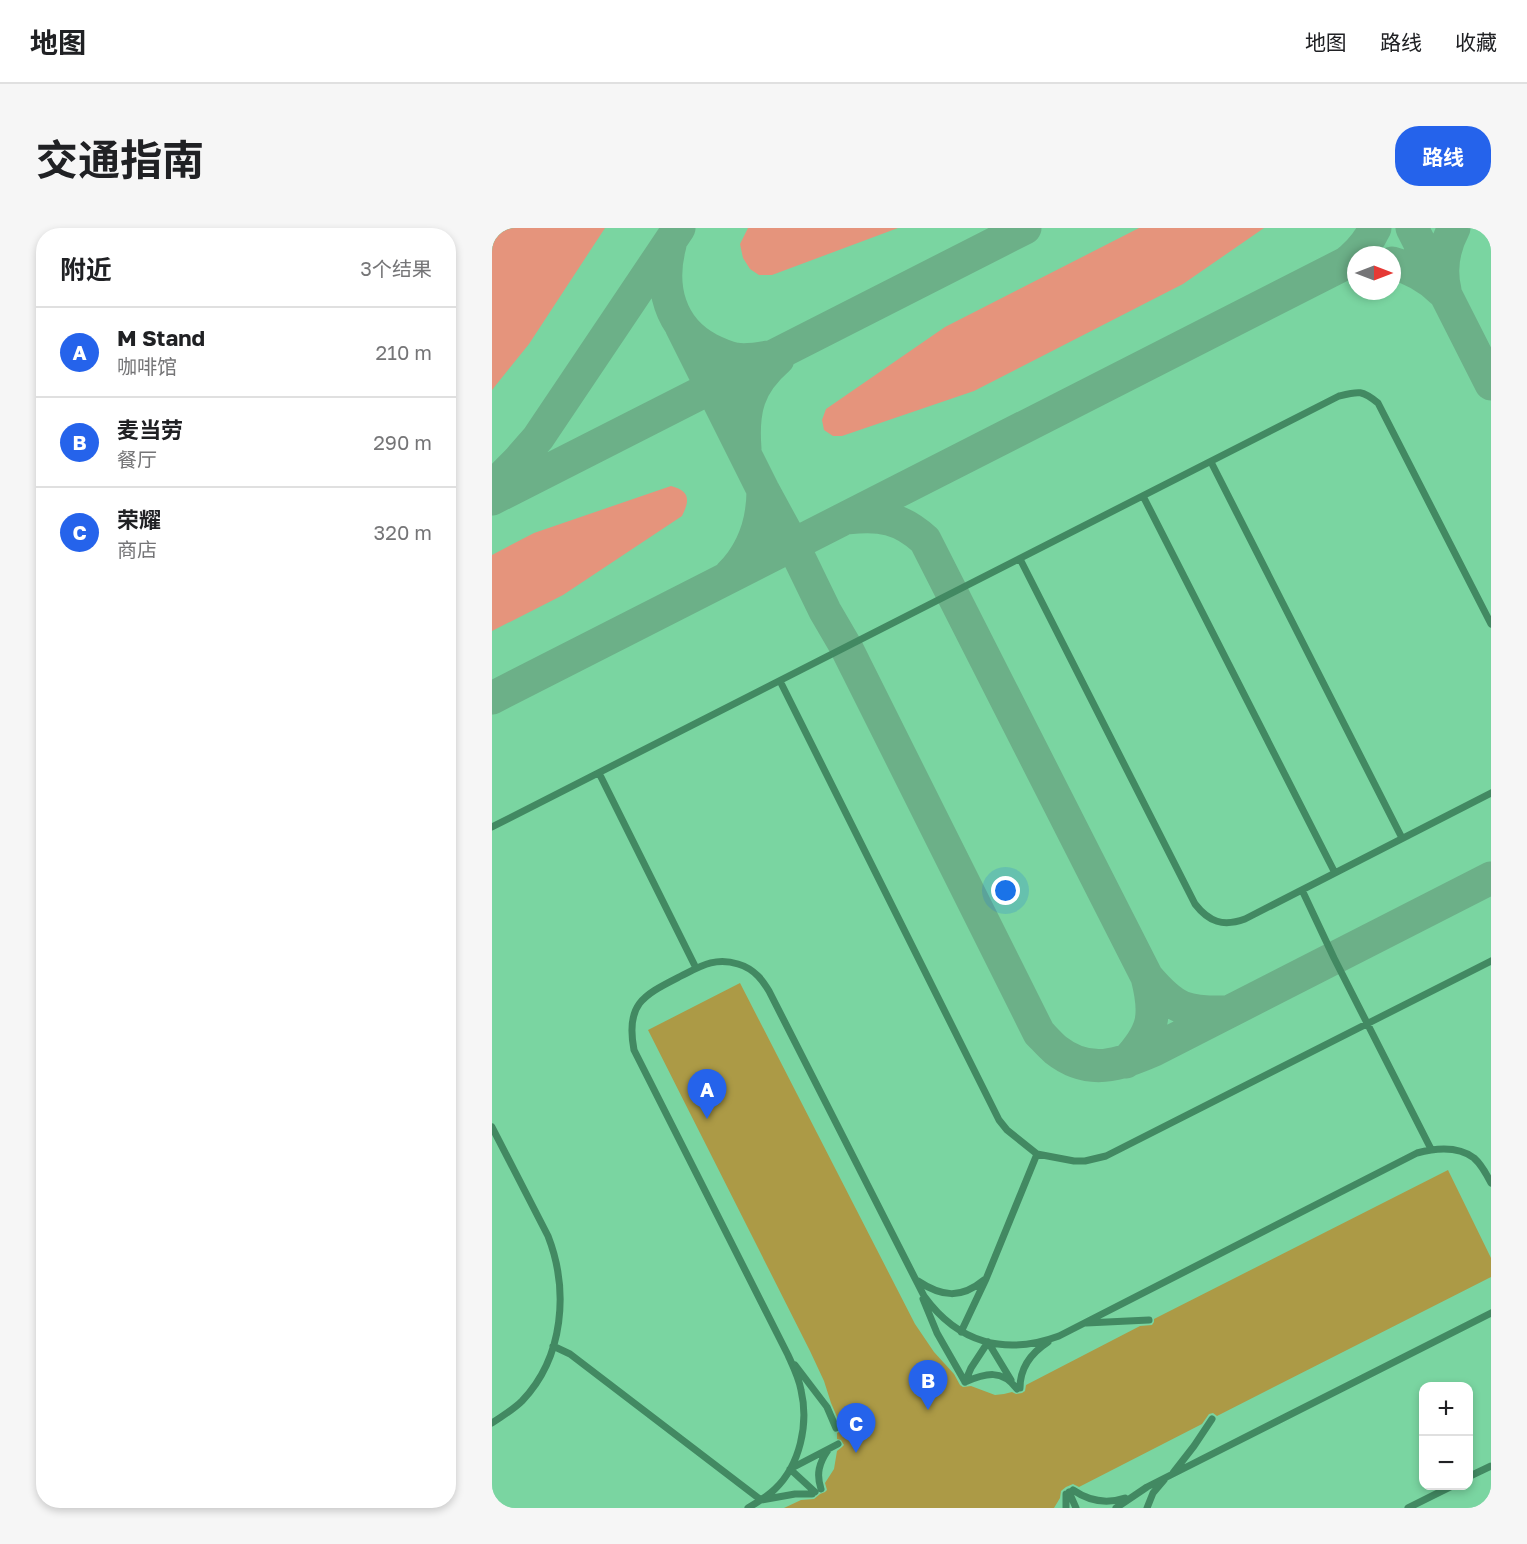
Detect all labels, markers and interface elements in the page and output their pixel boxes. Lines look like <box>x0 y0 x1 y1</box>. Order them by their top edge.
text: 地图 <box>30 26 86 59</box>
text: 地图 <box>1305 29 1347 55</box>
text: 路线 <box>1380 29 1422 55</box>
text: 收藏 <box>1455 29 1497 55</box>
button: 路线 <box>1395 126 1491 186</box>
text: 交通指南 <box>36 134 204 184</box>
north arrow <box>1347 246 1401 300</box>
text: 附近 <box>60 254 112 285</box>
text: 3个结果 <box>360 256 432 280</box>
text: M Stand <box>117 324 205 351</box>
text: A <box>72 340 87 364</box>
text: 210 m <box>376 340 432 364</box>
text: 咖啡馆 <box>117 354 177 378</box>
text: 麦当劳 <box>117 416 183 443</box>
text: B <box>72 430 87 454</box>
text: 290 m <box>373 430 432 454</box>
text: 餐厅 <box>117 447 157 471</box>
text: 荣耀 <box>117 506 161 533</box>
text: C <box>72 520 87 544</box>
text: 320 m <box>374 520 432 544</box>
text: 商店 <box>117 537 157 561</box>
your location <box>991 876 1020 905</box>
pin: A <box>688 1070 726 1119</box>
pin: B <box>908 1360 948 1410</box>
map controls <box>1419 1382 1473 1490</box>
button: + <box>1419 1382 1473 1436</box>
pin: C <box>836 1404 876 1453</box>
button: − <box>1419 1436 1473 1490</box>

